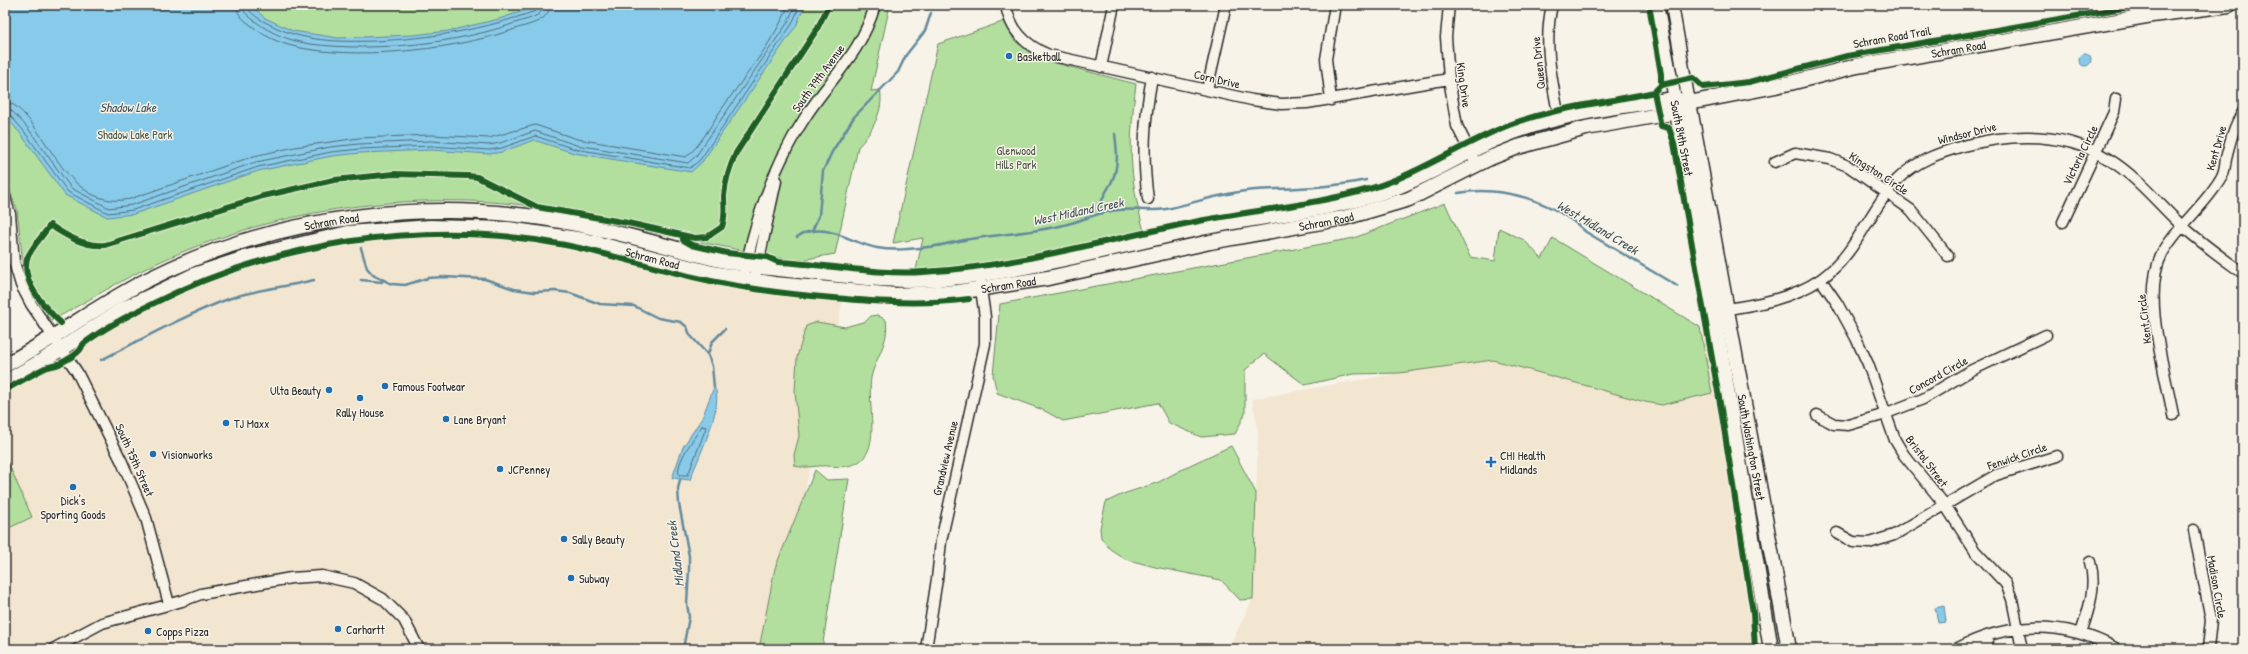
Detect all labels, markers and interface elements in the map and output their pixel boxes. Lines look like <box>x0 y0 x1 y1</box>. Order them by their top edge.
street label: Schram Road Trail <box>1852 22 1933 52</box>
street label: Schram Road <box>1930 35 1987 62</box>
street label: Queen Drive <box>1527 36 1549 90</box>
street label: South 79th Avenue <box>788 41 848 115</box>
place label: Basketball <box>1017 48 1062 65</box>
marker: Basketball <box>1004 51 1014 61</box>
street label: King Drive <box>1452 61 1476 109</box>
street label: Corn Drive <box>1192 65 1242 93</box>
water label: Shadow Lake <box>100 98 157 116</box>
street label: South 84th Street <box>1666 99 1698 178</box>
street label: Windsor Drive <box>1936 117 1998 148</box>
street label: Victoria Circle <box>2058 122 2102 188</box>
street label: Kent Drive <box>2201 123 2231 172</box>
park label: Shadow Lake Park <box>98 126 172 143</box>
park label: Glenwood Hills Park <box>996 142 1036 173</box>
street label: Kingston Circle <box>1846 147 1912 199</box>
water label: West Midland Creek <box>1031 192 1126 229</box>
water label: West Midland Creek <box>1554 196 1643 259</box>
street label: Schram Road <box>1297 207 1356 234</box>
street label: Schram Road <box>303 208 360 234</box>
street label: Schram Road <box>624 243 682 273</box>
street label: Schram Road <box>980 271 1037 297</box>
street label: Kent Circle <box>2132 293 2155 345</box>
street label: Concord Circle <box>1905 352 1971 398</box>
place label: Famous Footwear <box>392 378 466 395</box>
marker: Famous Footwear <box>380 381 390 391</box>
place label: Ulta Beauty <box>270 382 321 399</box>
marker: Ulta Beauty <box>324 385 334 395</box>
marker: Rally House <box>355 393 365 403</box>
street label: South Washington Street <box>1734 393 1770 503</box>
place label: Rally House <box>336 404 384 421</box>
place label: Lane Bryant <box>454 411 507 428</box>
marker: Lane Bryant <box>441 414 451 424</box>
place label: TJ Maxx <box>234 415 269 432</box>
marker: TJ Maxx <box>221 418 231 428</box>
street label: Grandview Avenue <box>928 419 962 497</box>
street label: South 75th Street <box>111 421 159 500</box>
street label: Bristol Street <box>1902 432 1953 491</box>
street label: Fenwick Circle <box>1984 438 2049 474</box>
place label: Visionworks <box>161 446 213 463</box>
place label: CHI Health Midlands <box>1500 447 1545 478</box>
marker: Visionworks <box>148 449 158 459</box>
marker: CHI Health Midlands <box>1485 456 1497 468</box>
place label: JCPenney <box>508 461 550 478</box>
marker: JCPenney <box>495 464 505 474</box>
marker: Dick's Sporting Goods <box>68 482 78 492</box>
place label: Dick's Sporting Goods <box>40 492 106 523</box>
water label: Midland Creek <box>662 519 688 588</box>
place label: Sally Beauty <box>572 531 625 548</box>
marker: Sally Beauty <box>559 534 569 544</box>
street label: Madison Circle <box>2203 554 2231 620</box>
place label: Subway <box>579 570 610 587</box>
marker: Subway <box>566 573 576 583</box>
place label: Carhartt <box>346 621 385 638</box>
place label: Copps Pizza <box>156 623 209 640</box>
marker: Carhartt <box>333 624 343 634</box>
marker: Copps Pizza <box>143 626 153 636</box>

